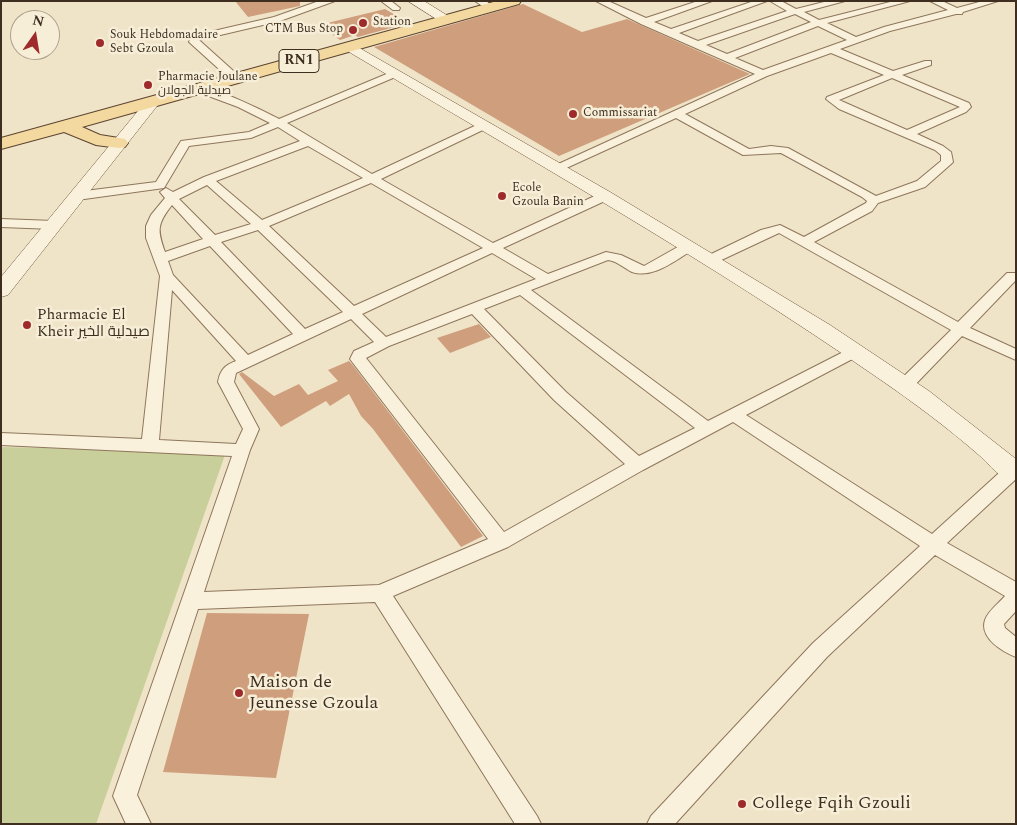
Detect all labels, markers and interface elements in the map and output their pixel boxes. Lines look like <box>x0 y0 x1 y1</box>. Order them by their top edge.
text: N <box>30 9 46 32</box>
north arrow <box>10 10 60 60</box>
place label: Station <box>373 16 411 30</box>
marker: Station <box>357 17 369 29</box>
place label: CTM Bus Stop <box>265 23 343 37</box>
marker: CTM Bus Stop <box>347 24 359 36</box>
place label: Souk Hebdomadaire Sebt Gzoula <box>110 29 218 57</box>
marker: Souk Hebdomadaire Sebt Gzoula <box>94 37 106 49</box>
road number: RN1 <box>279 49 319 72</box>
place label: Pharmacie Joulane صيدلية الجولان <box>158 71 257 99</box>
marker: Pharmacie Joulane صيدلية الجولان <box>142 79 154 91</box>
place label: Commissariat <box>583 107 657 121</box>
marker: Commissariat <box>567 108 579 120</box>
place label: Ecole Gzoula Banin <box>512 182 584 210</box>
marker: Ecole Gzoula Banin <box>496 190 508 202</box>
place label: Pharmacie El Kheir صيدلية الخير <box>37 307 150 342</box>
marker: Pharmacie El Kheir صيدلية الخير <box>21 319 33 331</box>
place label: Maison de Jeunesse Gzoula <box>249 672 378 714</box>
marker: Maison de Jeunesse Gzoula <box>233 687 245 699</box>
place label: College Fqih Gzouli <box>752 793 911 815</box>
marker: College Fqih Gzouli <box>736 798 748 810</box>

